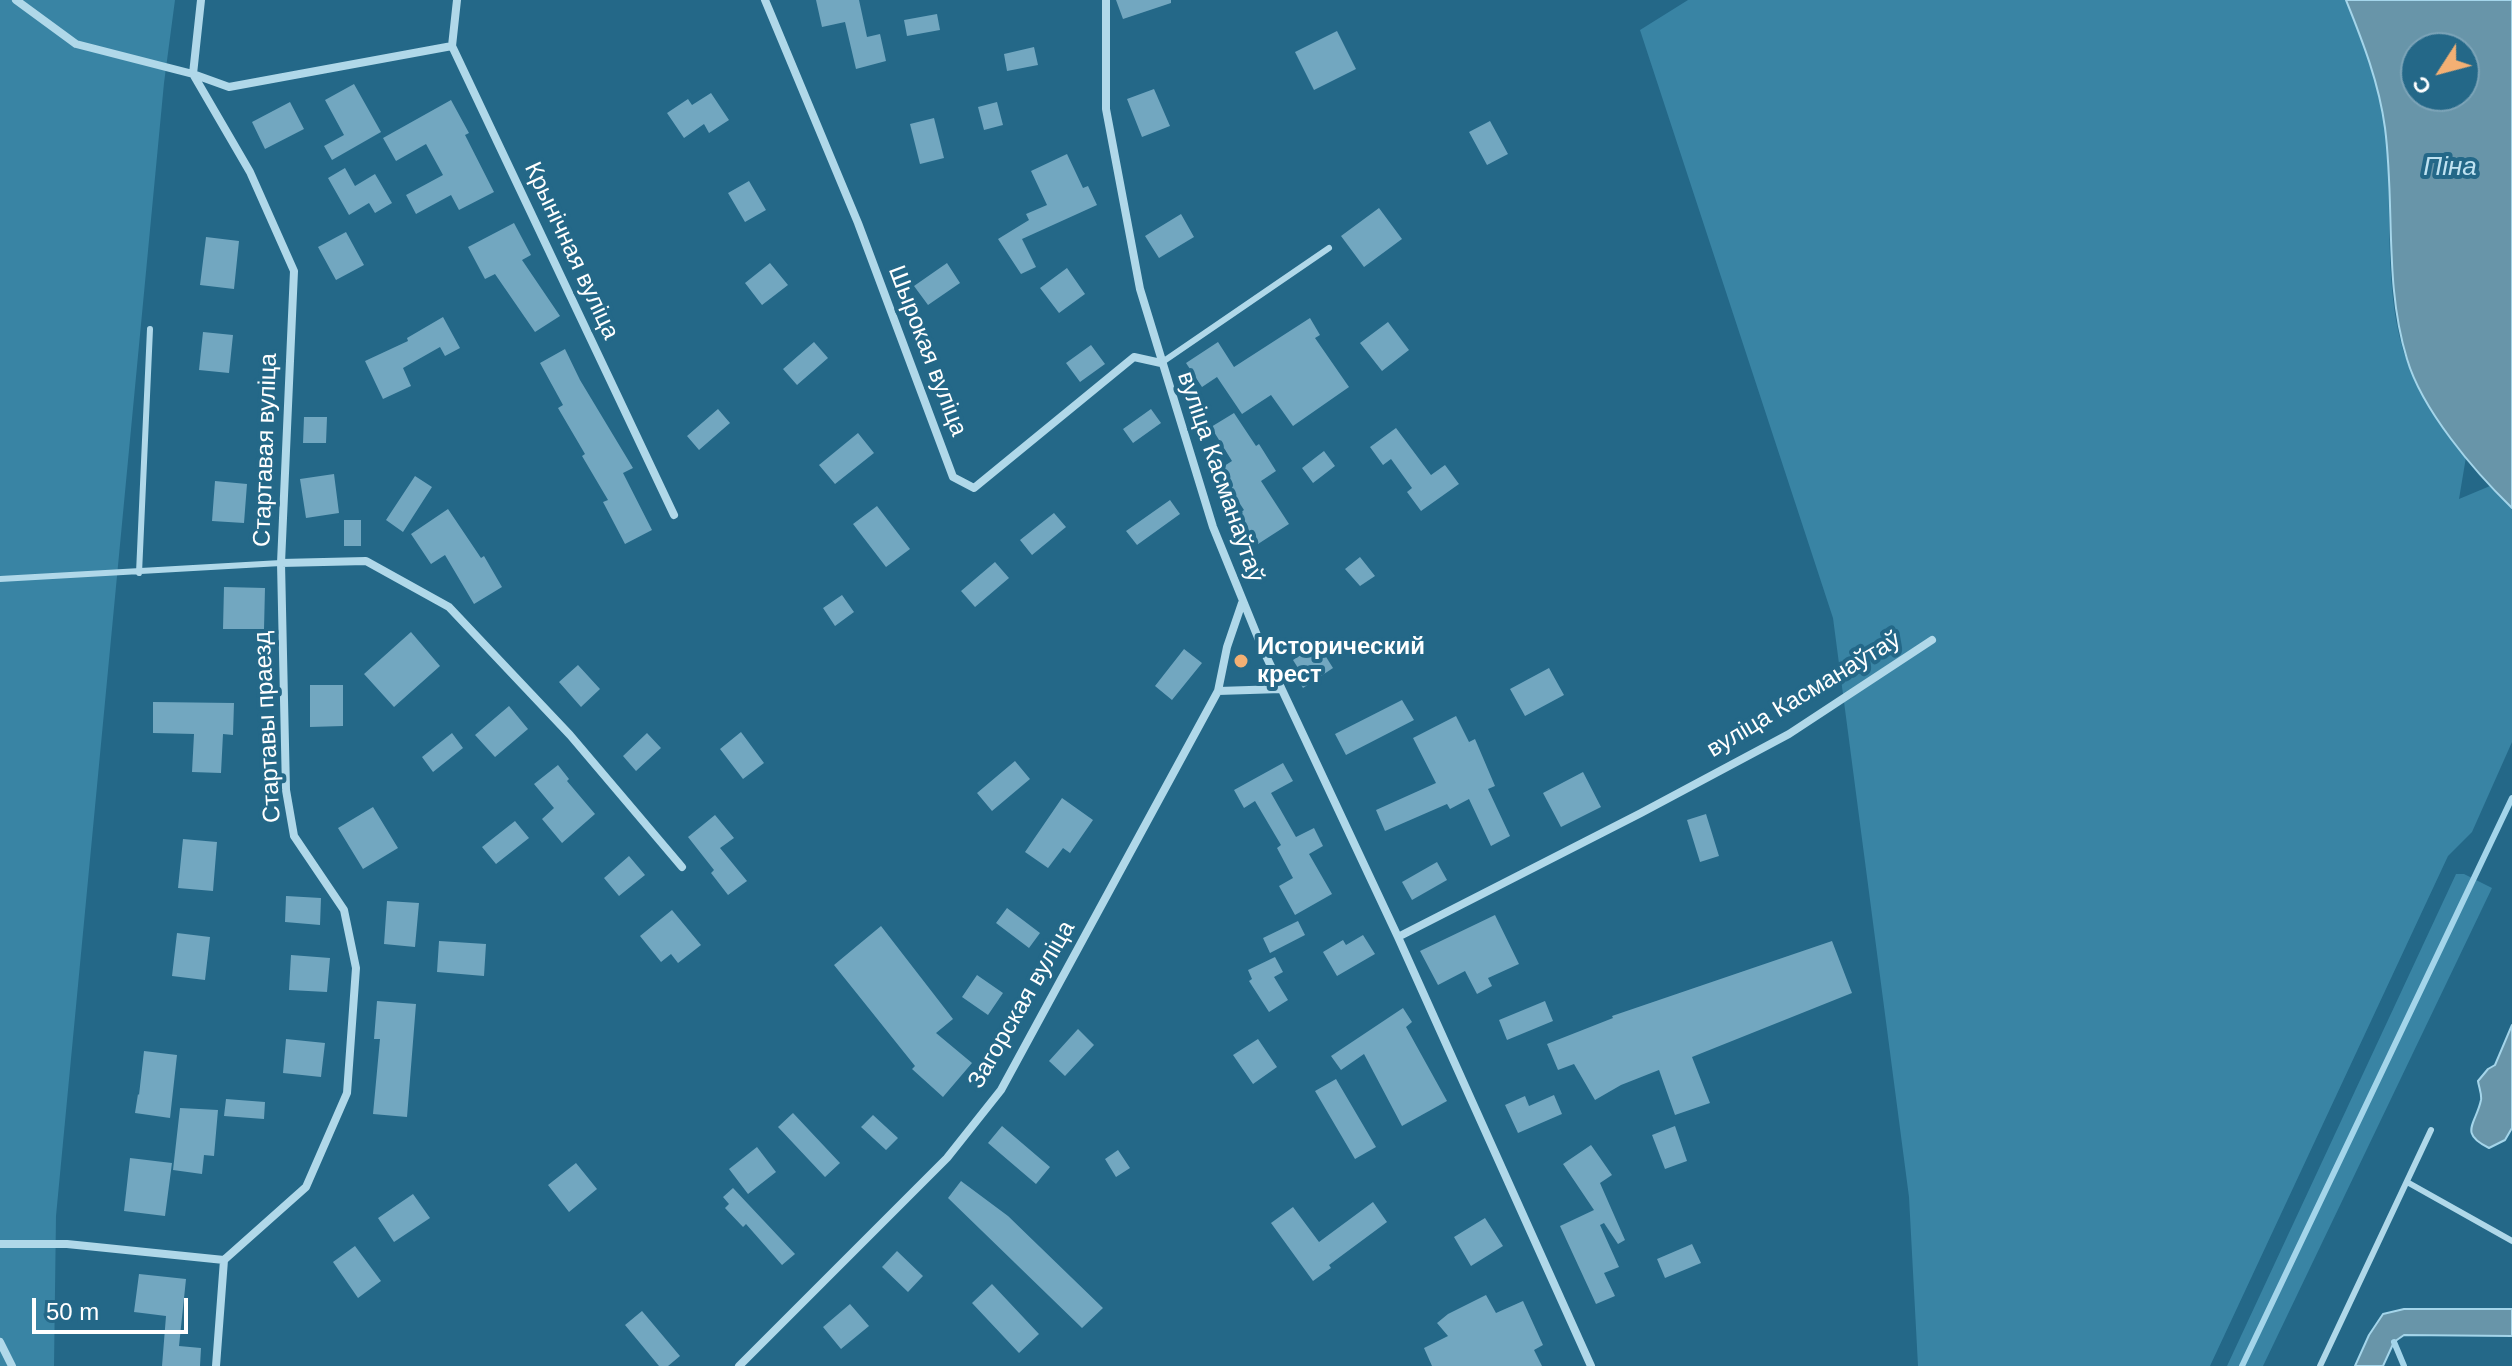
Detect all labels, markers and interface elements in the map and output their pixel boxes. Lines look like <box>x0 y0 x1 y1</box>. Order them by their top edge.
north arrow <box>2400 32 2480 112</box>
text: С <box>2407 71 2437 99</box>
water label: Піна <box>2423 152 2477 184</box>
street label: Крынічная вуліца <box>517 158 625 344</box>
street label: Шырокая вуліца <box>881 262 973 440</box>
street label: Стартавая вуліца <box>248 353 284 547</box>
street label: вуліца Касманаўтаў <box>1170 368 1270 586</box>
street label: вуліца Касманаўтаў <box>1702 626 1906 764</box>
street label: Стартавы праезд <box>249 630 287 824</box>
place label: Исторический крест <box>1257 633 1425 689</box>
marker: Исторический крест <box>1232 652 1250 670</box>
street label: Загорская вуліца <box>962 916 1082 1094</box>
scale bar <box>36 1282 192 1332</box>
text: 50 m <box>46 1298 99 1325</box>

